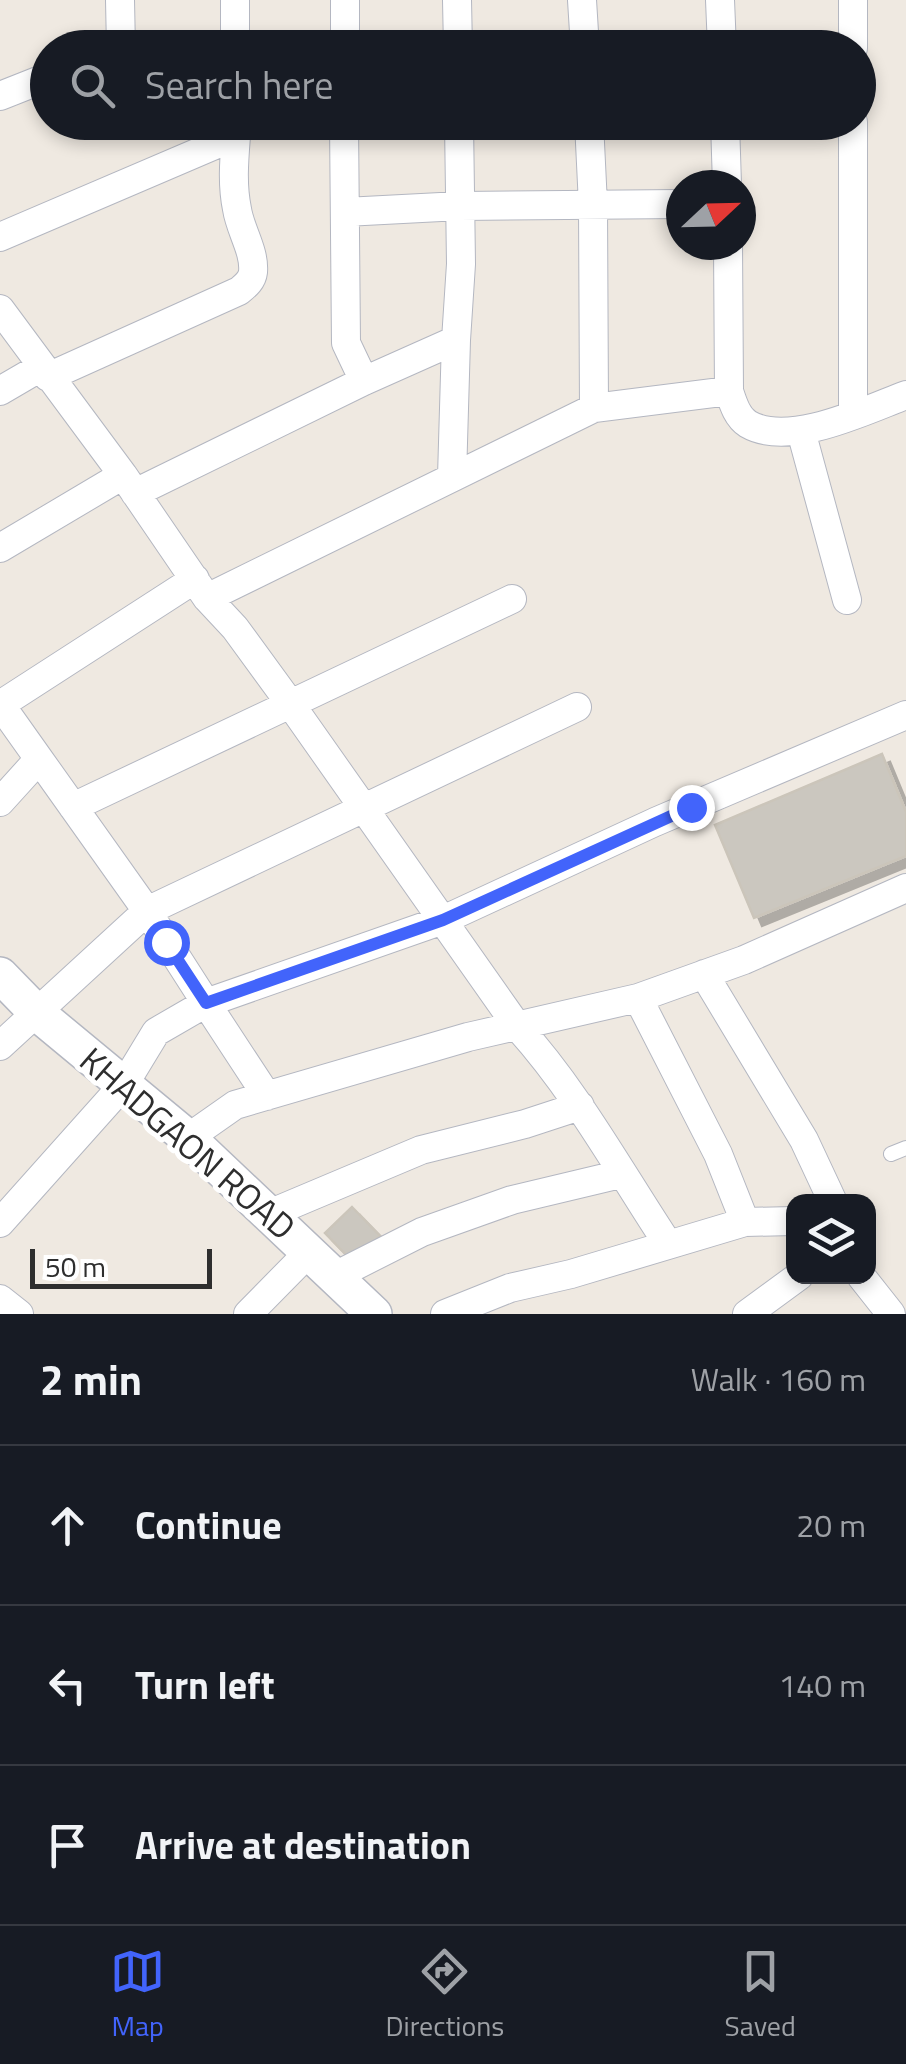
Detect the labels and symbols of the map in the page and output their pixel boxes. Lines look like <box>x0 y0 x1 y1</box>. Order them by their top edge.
north arrow <box>666 170 756 260</box>
route end <box>669 785 715 831</box>
route start <box>144 920 190 966</box>
street label: KHADGAON ROAD <box>68 1034 308 1252</box>
scale bar <box>30 1244 212 1288</box>

